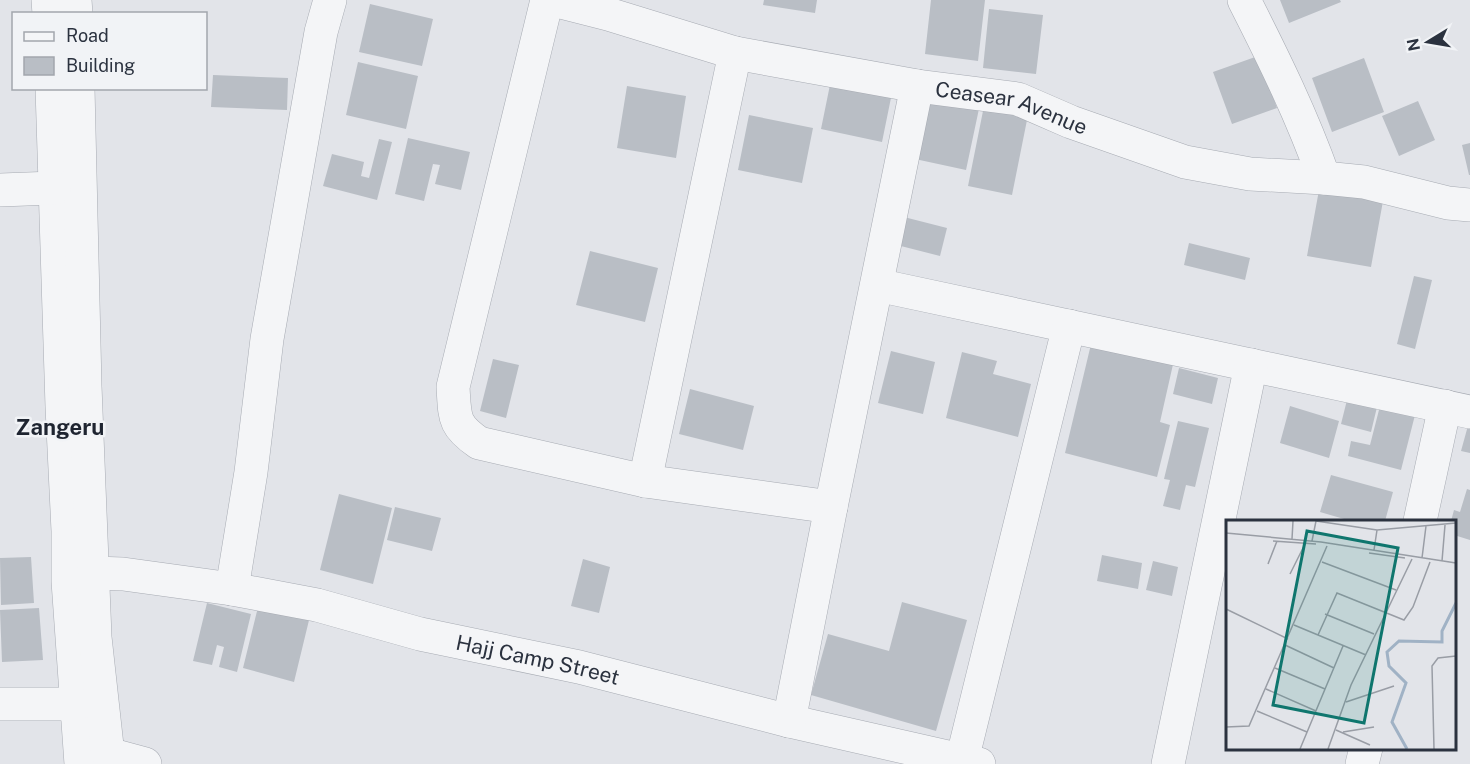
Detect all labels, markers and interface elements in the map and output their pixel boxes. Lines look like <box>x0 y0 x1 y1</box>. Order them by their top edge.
legend <box>12 12 207 90</box>
north arrow <box>1398 12 1458 72</box>
text: Road <box>66 25 109 46</box>
text: N <box>1403 37 1424 53</box>
text: Building <box>66 55 135 76</box>
street label: Ceasear Avenue <box>934 76 1091 139</box>
district label: Zangeru <box>16 414 104 440</box>
inset map <box>1226 520 1455 749</box>
street label: Hajj Camp Street <box>454 629 622 689</box>

